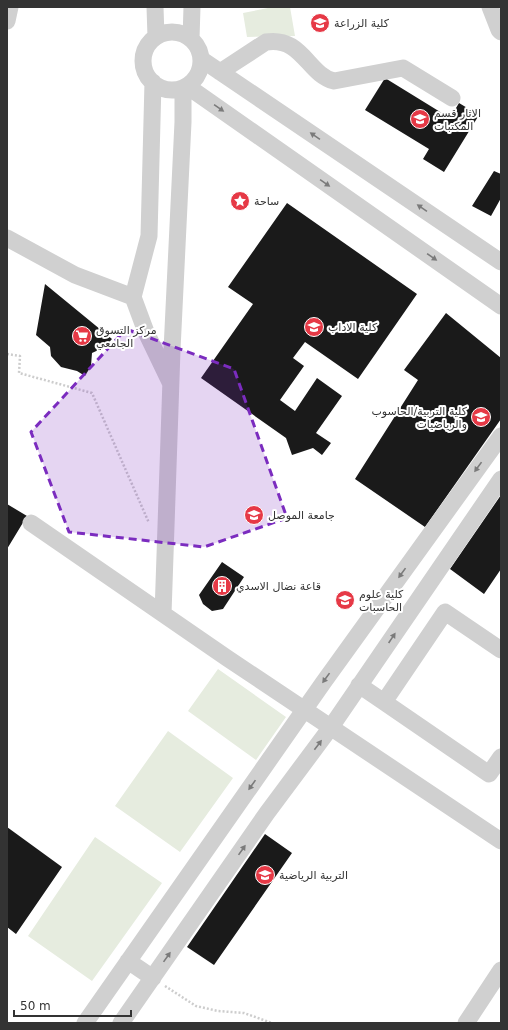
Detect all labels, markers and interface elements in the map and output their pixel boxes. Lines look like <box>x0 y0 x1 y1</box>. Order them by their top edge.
school or university icon: كلية الزراعة <box>309 12 331 34</box>
place label: كلية الزراعة <box>334 17 390 30</box>
one-way arrow <box>214 104 224 112</box>
place label: الاثار قسم المكتبات <box>434 107 481 133</box>
school or university icon: الاثار قسم المكتبات <box>409 108 431 130</box>
one-way arrow <box>309 132 320 140</box>
one-way arrow <box>320 179 331 187</box>
place icon: ساحة <box>229 190 251 212</box>
place label: ساحة <box>254 195 279 208</box>
one-way arrow <box>417 204 427 212</box>
one-way arrow <box>426 253 437 261</box>
school or university icon: كلية الاداب <box>303 316 325 338</box>
place label: كلية الاداب <box>328 321 378 334</box>
place label: مركز التسوق الجامعي <box>96 324 157 350</box>
supermarket icon: مركز التسوق الجامعي <box>71 325 93 347</box>
place label: كلية التربية/الحاسوب والرياضيات <box>372 405 468 431</box>
school or university icon: كلية التربية/الحاسوب والرياضيات <box>470 406 492 428</box>
one-way arrow <box>474 462 482 473</box>
school or university icon: جامعة الموصل <box>243 504 265 526</box>
place label: جامعة الموصل <box>268 509 335 522</box>
one-way arrow <box>398 568 406 578</box>
building icon: قاعة نضال الاسدي <box>211 575 233 597</box>
place label: قاعة نضال الاسدي <box>236 580 321 593</box>
place label: كلية علوم الحاسبات <box>359 588 404 614</box>
school or university icon: كلية علوم الحاسبات <box>334 589 356 611</box>
one-way arrow <box>388 632 396 643</box>
one-way arrow <box>322 673 331 684</box>
one-way arrow <box>314 739 322 750</box>
one-way arrow <box>248 779 256 790</box>
one-way arrow <box>238 845 246 855</box>
school or university icon: التربية الرياضية <box>254 864 276 886</box>
place label: التربية الرياضية <box>279 869 348 882</box>
one-way arrow <box>164 951 171 962</box>
scale bar <box>14 992 131 1018</box>
text: 50 m <box>20 999 51 1013</box>

